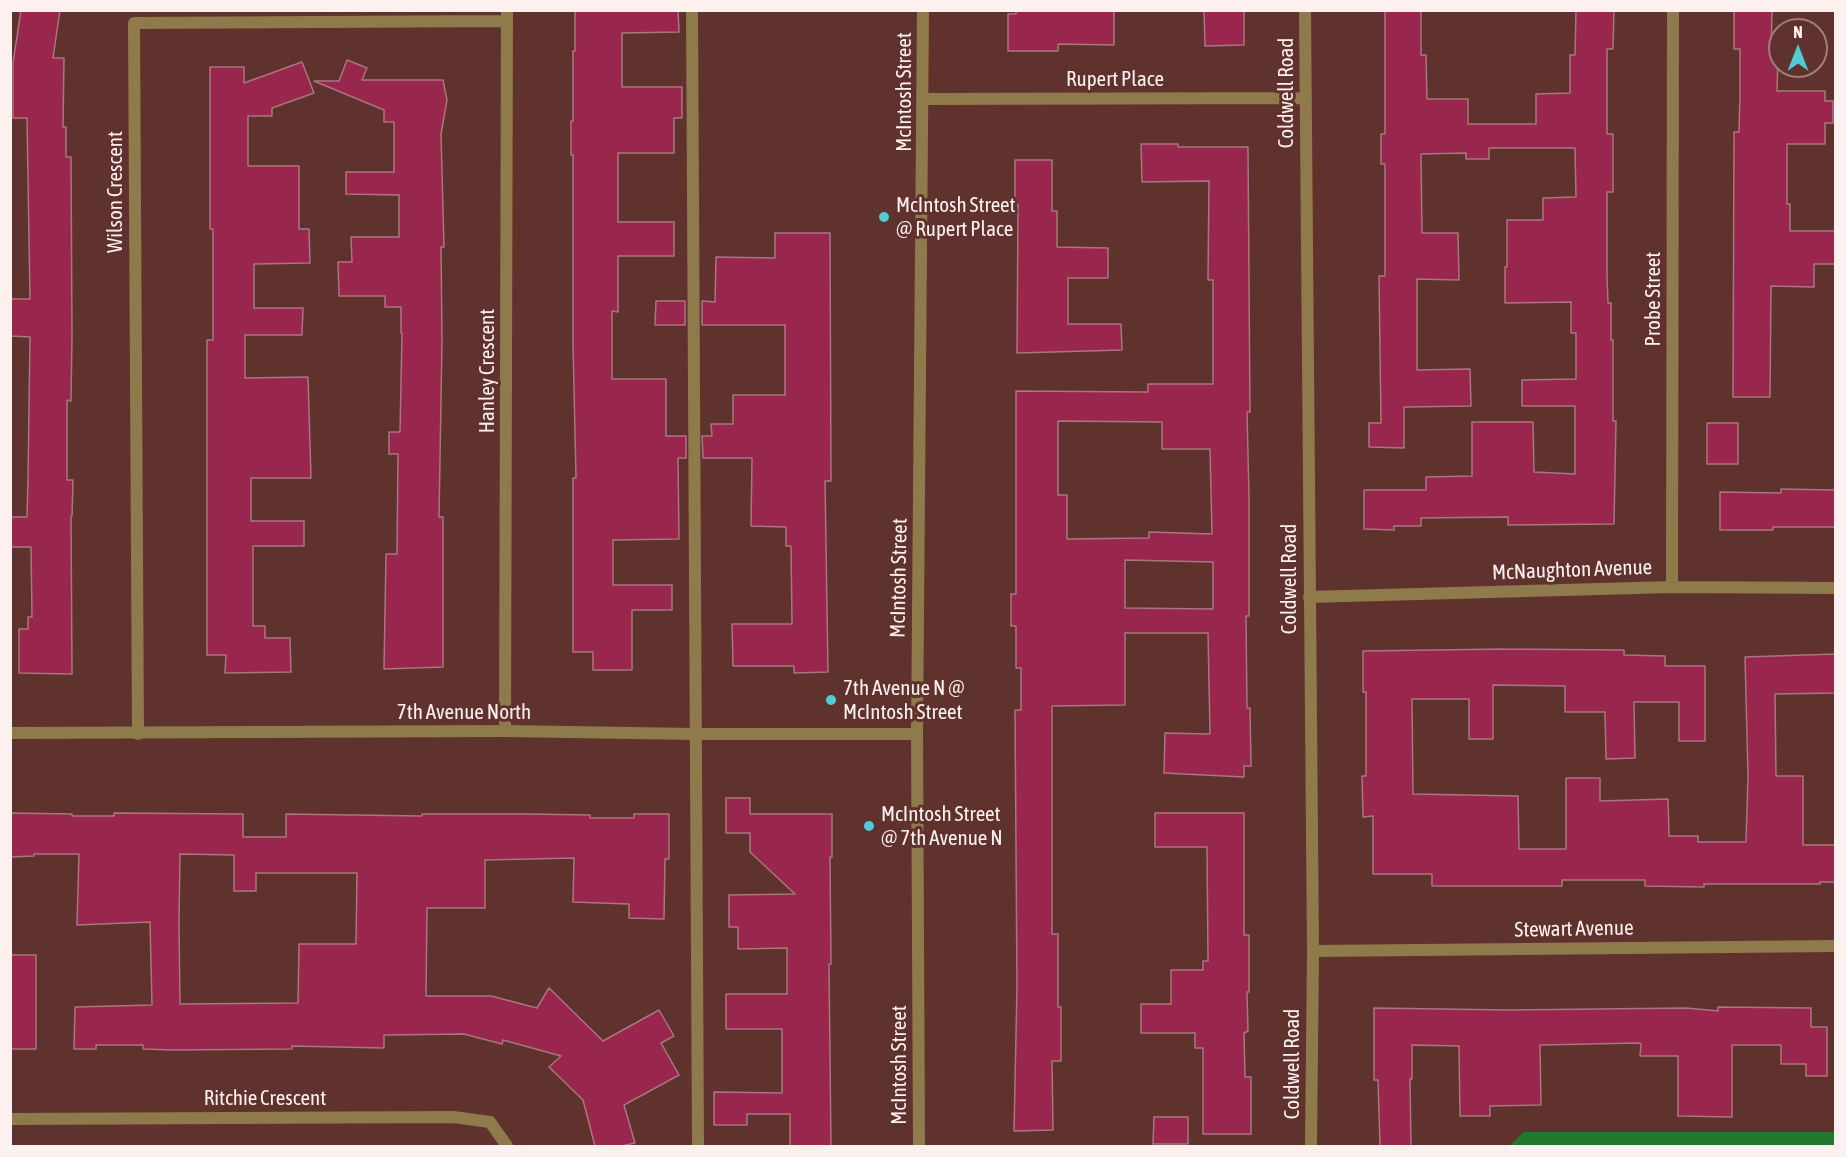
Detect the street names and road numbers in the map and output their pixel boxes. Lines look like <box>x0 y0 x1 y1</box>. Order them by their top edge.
street label: McIntosh Street <box>891 32 917 152</box>
street label: Coldwell Road <box>1273 38 1299 148</box>
street label: Rupert Place <box>1066 66 1164 92</box>
street label: Wilson Crescent <box>102 131 128 253</box>
street label: Probe Street <box>1640 252 1666 346</box>
street label: Hanley Crescent <box>474 309 500 433</box>
street label: McIntosh Street <box>885 518 913 638</box>
street label: Coldwell Road <box>1276 524 1302 634</box>
street label: McNaughton Avenue <box>1491 555 1653 585</box>
street label: 7th Avenue North <box>397 699 531 725</box>
street label: Stewart Avenue <box>1514 915 1634 943</box>
street label: McIntosh Street <box>886 1005 912 1125</box>
street label: Coldwell Road <box>1279 1009 1305 1119</box>
street label: Ritchie Crescent <box>204 1085 326 1111</box>

